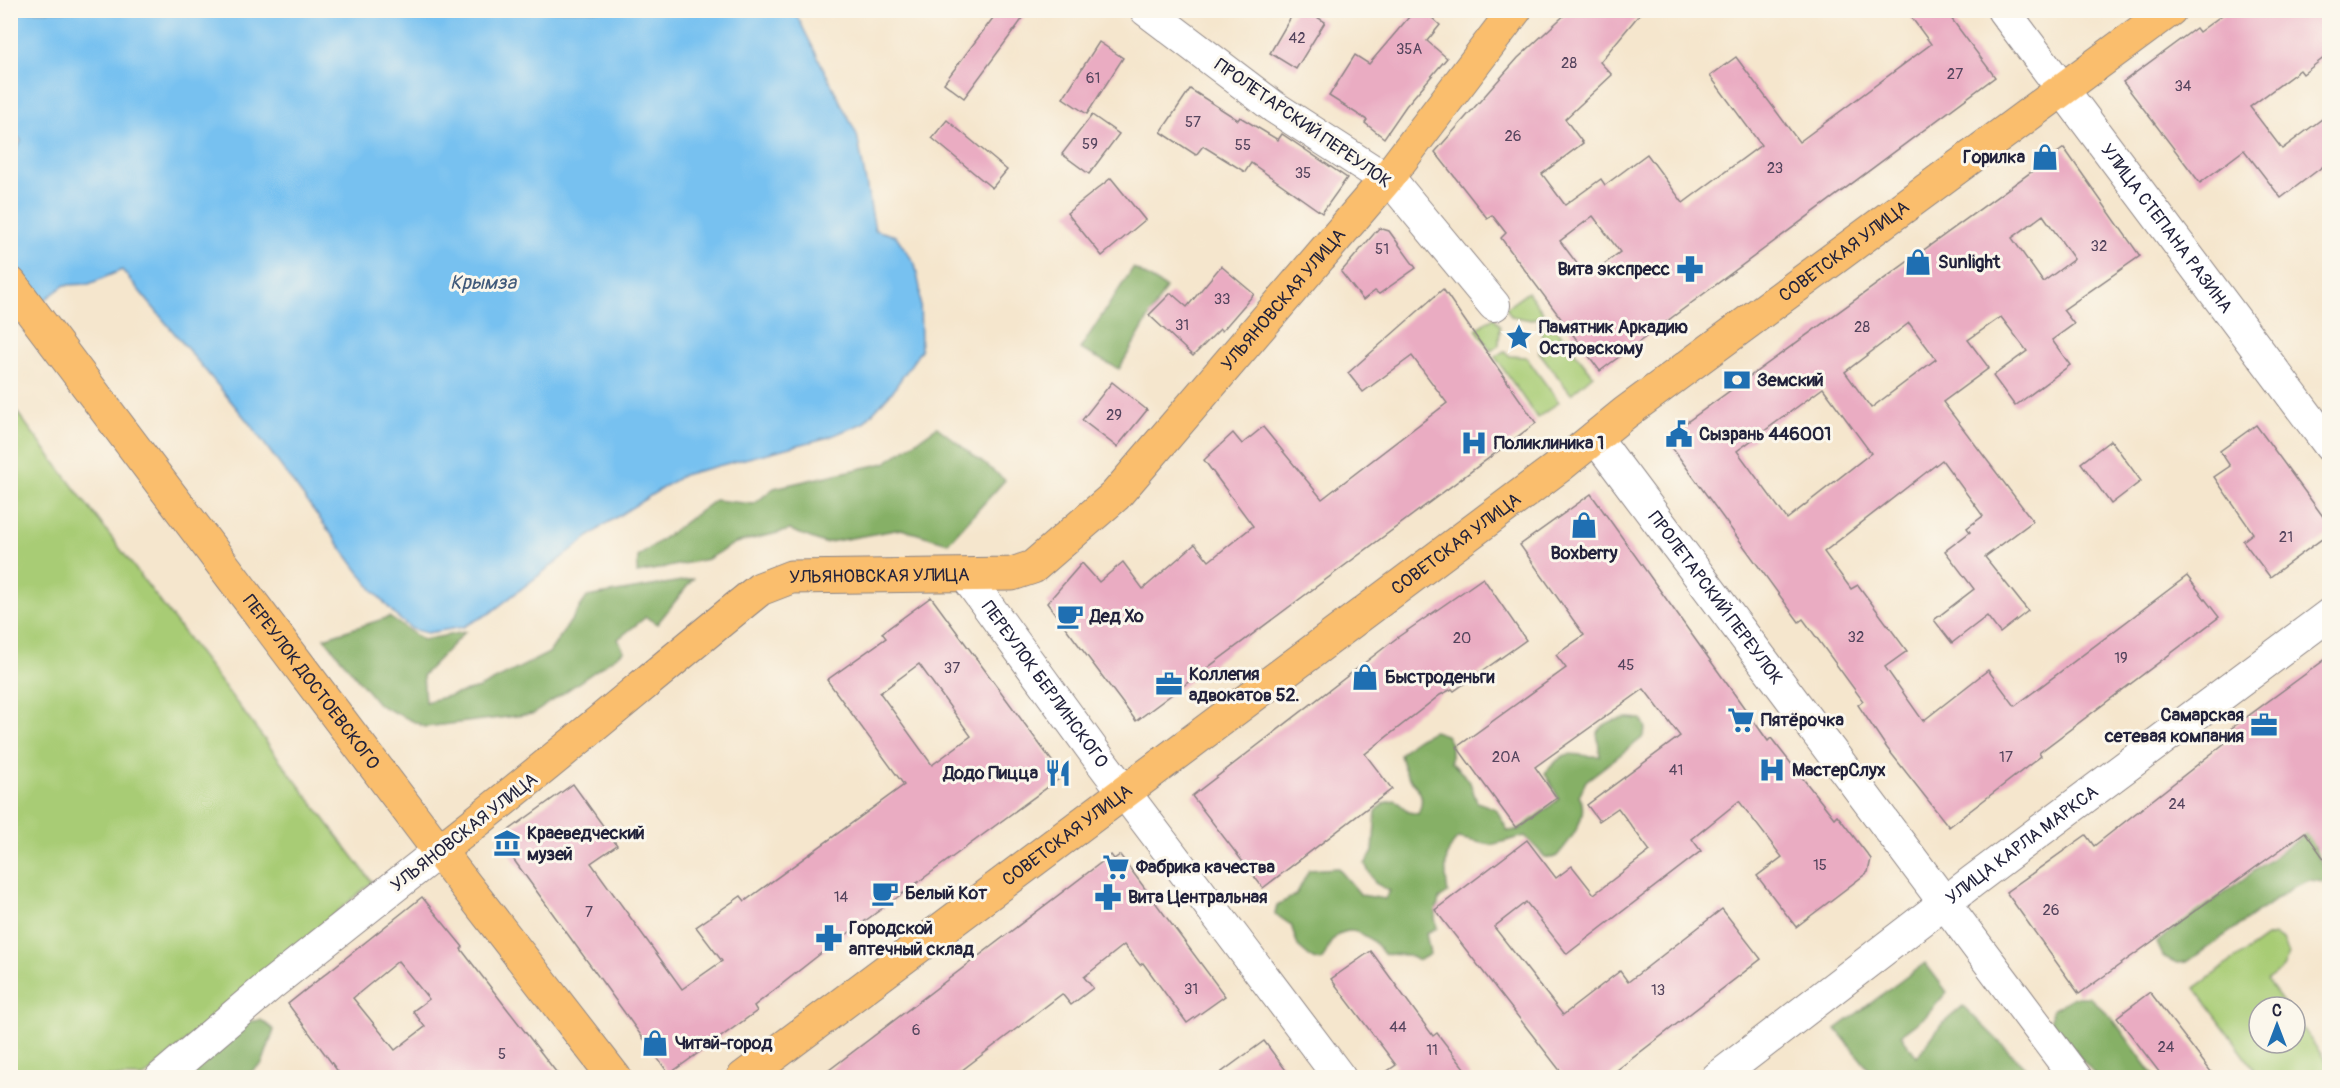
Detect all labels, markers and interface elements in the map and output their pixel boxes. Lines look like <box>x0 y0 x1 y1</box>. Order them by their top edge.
house number: 42 <box>1288 29 1306 48</box>
house number: 35А <box>1396 40 1422 59</box>
street label: ПРОЛЕТАРСКИЙ ПЕРЕУЛОК <box>1210 54 1396 193</box>
house number: 28 <box>1561 54 1577 73</box>
house number: 27 <box>1947 65 1963 84</box>
house number: 61 <box>1086 69 1100 88</box>
house number: 34 <box>2174 77 2192 96</box>
house number: 57 <box>1185 113 1201 132</box>
house number: 26 <box>1504 127 1522 146</box>
house number: 59 <box>1082 135 1098 154</box>
house number: 55 <box>1235 136 1251 155</box>
street label: УЛИЦА СТЕПАНА РАЗИНА <box>2095 139 2238 318</box>
shop icon: Горилка <box>2030 142 2060 172</box>
place label: Горилка <box>1963 146 2026 169</box>
house number: 23 <box>1767 159 1783 178</box>
house number: 35 <box>1295 164 1311 183</box>
street label: СОВЕТСКАЯ УЛИЦА <box>1775 196 1914 307</box>
street label: УЛЬЯНОВСКАЯ УЛИЦА <box>1216 224 1351 376</box>
house number: 32 <box>2091 237 2107 256</box>
house number: 51 <box>1375 240 1389 259</box>
shop icon: Sunlight <box>1903 247 1933 277</box>
place label: Sunlight <box>1938 251 2001 274</box>
pharmacy icon: Вита экспресс <box>1675 254 1705 284</box>
place label: Вита экспресс <box>1558 258 1670 281</box>
water label: Крымза <box>450 270 518 295</box>
house number: 33 <box>1214 290 1230 309</box>
house number: 31 <box>1175 316 1189 335</box>
place label: Памятник Аркадию Островскому <box>1539 316 1688 360</box>
house number: 28 <box>1854 318 1870 337</box>
place icon: Памятник Аркадию Островскому <box>1504 322 1534 352</box>
bank icon: Земский <box>1722 365 1752 395</box>
place label: Земский <box>1757 369 1824 392</box>
house number: 29 <box>1106 406 1122 425</box>
public building icon: Сызрань 446001 <box>1664 419 1694 449</box>
place label: Сызрань 446001 <box>1699 423 1831 446</box>
hospital icon: Поликлиника 1 <box>1459 428 1489 458</box>
place label: Поликлиника 1 <box>1494 432 1604 455</box>
street label: СОВЕТСКАЯ УЛИЦА <box>1387 488 1526 600</box>
street label: ПРОЛЕТАРСКИЙ ПЕРЕУЛОК <box>1643 507 1788 689</box>
shop icon: Boxberry <box>1569 510 1599 540</box>
house number: 21 <box>2279 528 2293 547</box>
place label: Boxberry <box>1551 542 1618 565</box>
street label: УЛЬЯНОВСКАЯ УЛИЦА <box>789 564 970 589</box>
street label: ПЕРЕУЛОК ДОСТОЕВСКОГО <box>238 590 384 774</box>
street label: ПЕРЕУЛОК БЕРЛИНСКОГО <box>976 597 1113 773</box>
cafe icon: Дед Хо <box>1055 601 1085 631</box>
place label: Дед Хо <box>1089 605 1144 628</box>
house number: 32 <box>1848 628 1864 647</box>
house number: 20 <box>1453 629 1471 648</box>
house number: 19 <box>2114 649 2128 668</box>
house number: 45 <box>1618 656 1634 675</box>
house number: 37 <box>944 659 960 678</box>
shop icon: Быстроденьги <box>1350 662 1380 692</box>
place label: Коллегия адвокатов 52. <box>1189 663 1300 707</box>
place label: Быстроденьги <box>1385 666 1494 689</box>
office icon: Коллегия адвокатов 52. <box>1154 669 1184 699</box>
place label: Самарская сетевая компания <box>2104 704 2244 748</box>
supermarket icon: Пятёрочка <box>1726 705 1756 735</box>
place label: Пятёрочка <box>1761 709 1845 732</box>
office icon: Самарская сетевая компания <box>2249 710 2279 740</box>
house number: 20А <box>1492 748 1520 767</box>
house number: 17 <box>1999 748 2013 767</box>
hospital icon: МастерСлух <box>1757 755 1787 785</box>
restaurant icon: Додо Пицца <box>1043 758 1073 788</box>
place label: МастерСлух <box>1792 759 1886 782</box>
house number: 41 <box>1669 761 1683 780</box>
place label: Додо Пицца <box>942 762 1039 785</box>
street label: УЛЬЯНОВСКАЯ УЛИЦА <box>386 768 543 897</box>
street label: СОВЕТСКАЯ УЛИЦА <box>998 779 1137 892</box>
street label: УЛИЦА КАРЛА МАРКСА <box>1941 780 2103 910</box>
house number: 24 <box>2168 795 2186 814</box>
place label: Краеведческий музей <box>527 822 645 866</box>
museum icon: Краеведческий музей <box>492 828 522 858</box>
supermarket icon: Фабрика качества <box>1101 852 1131 882</box>
place label: Фабрика качества <box>1135 856 1276 879</box>
house number: 15 <box>1813 856 1827 875</box>
cafe icon: Белый Кот <box>870 878 900 908</box>
place label: Белый Кот <box>905 882 988 905</box>
pharmacy icon: Вита Центральная <box>1093 882 1123 912</box>
place label: Вита Центральная <box>1128 886 1268 909</box>
house number: 14 <box>834 888 849 907</box>
house number: 26 <box>2042 901 2060 920</box>
house number: 7 <box>585 903 593 922</box>
place label: Городской аптечный склад <box>849 917 974 961</box>
pharmacy icon: Городской аптечный склад <box>814 923 844 953</box>
house number: 31 <box>1184 980 1198 999</box>
house number: 13 <box>1651 981 1665 1000</box>
north arrow <box>2247 995 2307 1055</box>
text: С <box>2272 1001 2282 1021</box>
house number: 44 <box>1389 1018 1407 1037</box>
house number: 6 <box>912 1021 920 1040</box>
shop icon: Читай-город <box>640 1028 670 1058</box>
place label: Читай-город <box>675 1032 772 1055</box>
house number: 24 <box>2157 1038 2175 1057</box>
house number: 11 <box>1426 1041 1438 1060</box>
house number: 5 <box>498 1045 506 1064</box>

